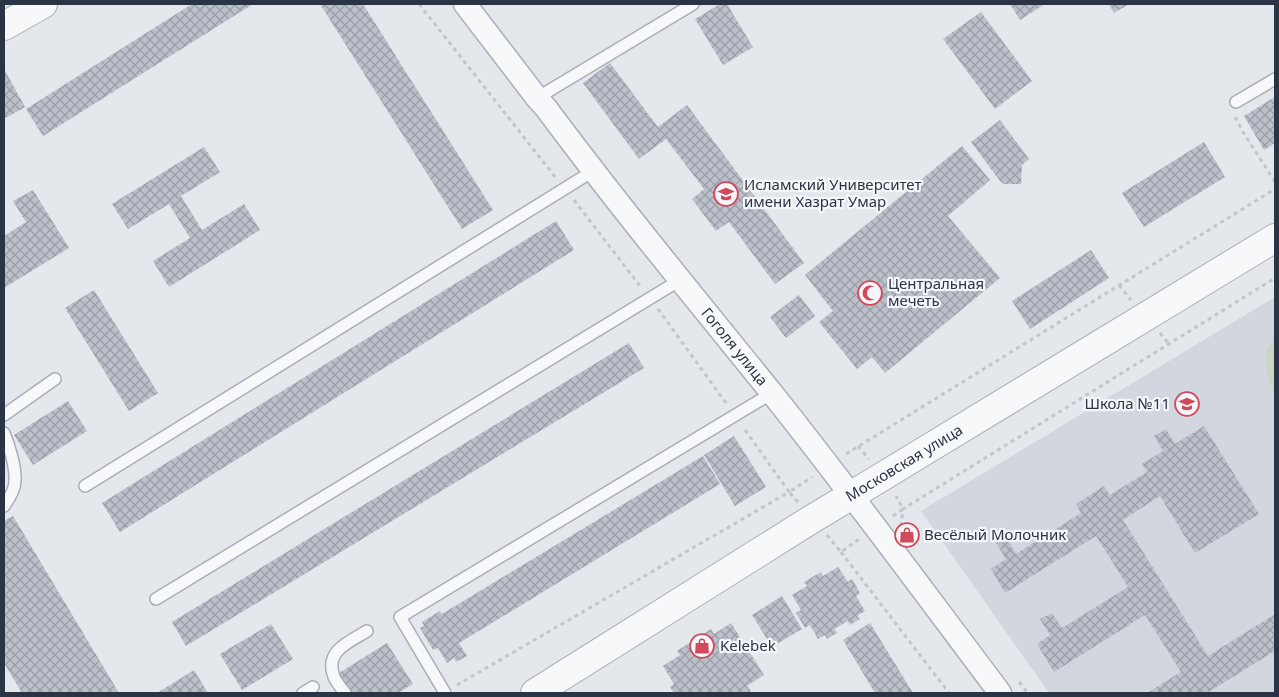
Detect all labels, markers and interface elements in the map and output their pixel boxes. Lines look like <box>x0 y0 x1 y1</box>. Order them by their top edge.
place label: Исламский Университет имени Хазрат Умар <box>744 174 921 211</box>
school or university icon: Исламский Университет имени Хазрат Умар <box>713 181 739 207</box>
place label: Центральная мечеть <box>888 273 984 310</box>
mosque icon: Центральная мечеть <box>857 280 883 306</box>
street label: Гоголя улица <box>697 303 773 389</box>
school or university icon: Школа №11 <box>1174 391 1200 417</box>
place label: Школа №11 <box>1084 393 1170 413</box>
street label: Московская улица <box>842 419 966 506</box>
shop icon: Весёлый Молочник <box>894 522 920 548</box>
place label: Весёлый Молочник <box>924 524 1066 544</box>
shop icon: Kelebek <box>689 633 715 659</box>
place label: Kelebek <box>720 635 776 655</box>

